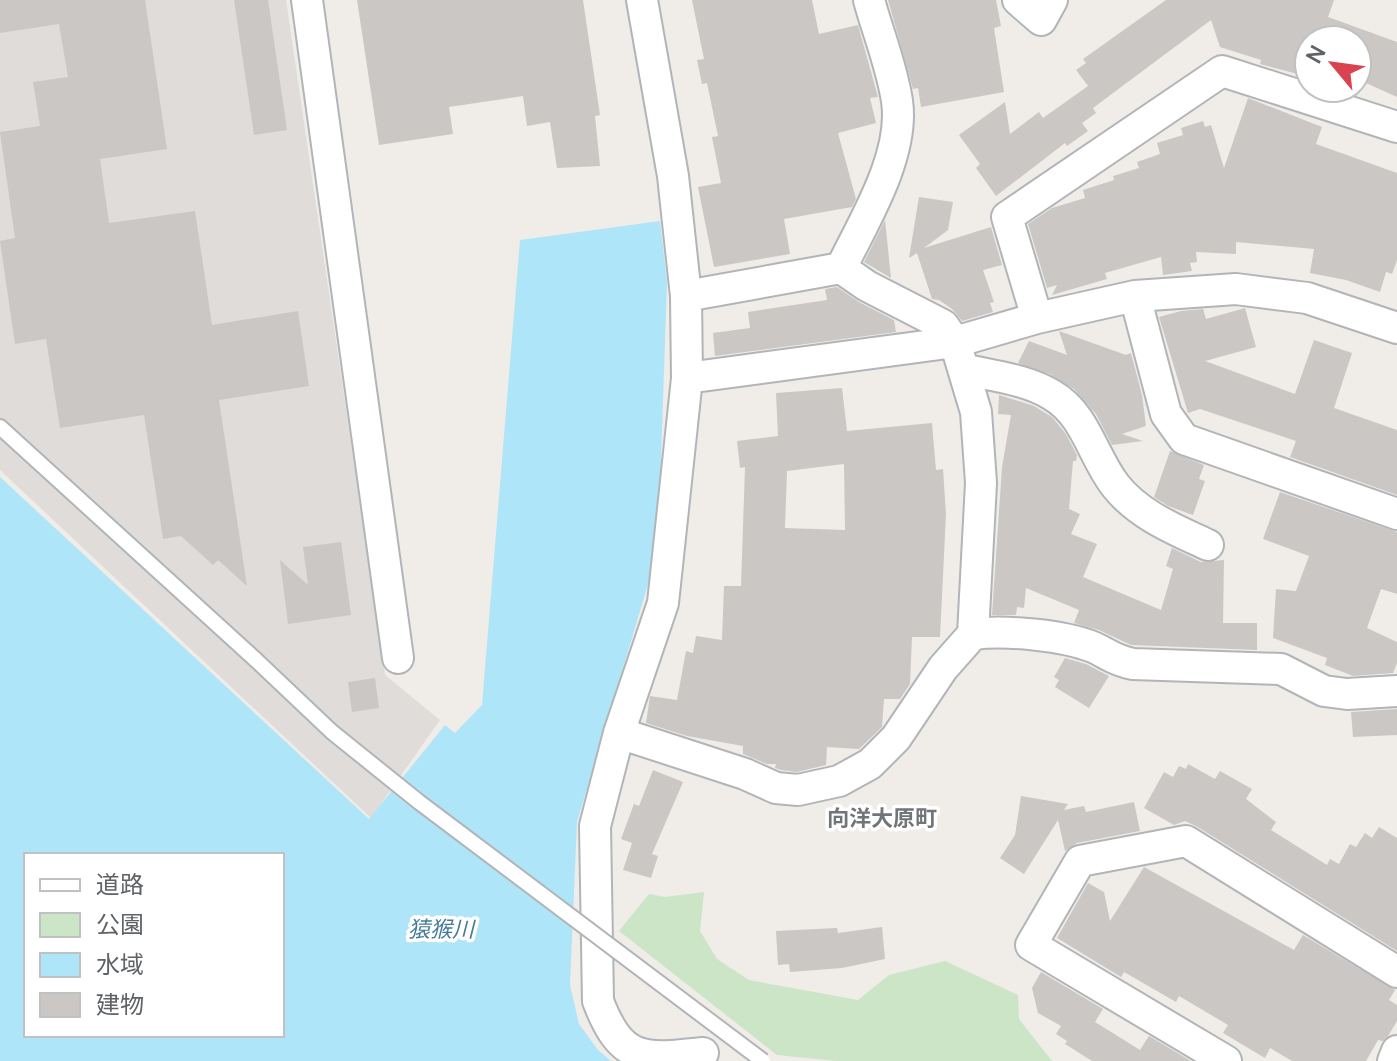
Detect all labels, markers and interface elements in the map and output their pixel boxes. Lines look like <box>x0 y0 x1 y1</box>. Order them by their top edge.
north arrow <box>1293 24 1373 104</box>
text: N <box>1299 40 1332 68</box>
district label: 向洋大原町 <box>827 803 937 833</box>
legend <box>24 853 284 1037</box>
text: 道路 <box>96 867 144 900</box>
text: 公園 <box>96 907 144 940</box>
water label: 猿猴川 <box>408 914 476 944</box>
text: 水域 <box>96 947 144 980</box>
text: 建物 <box>96 987 144 1020</box>

